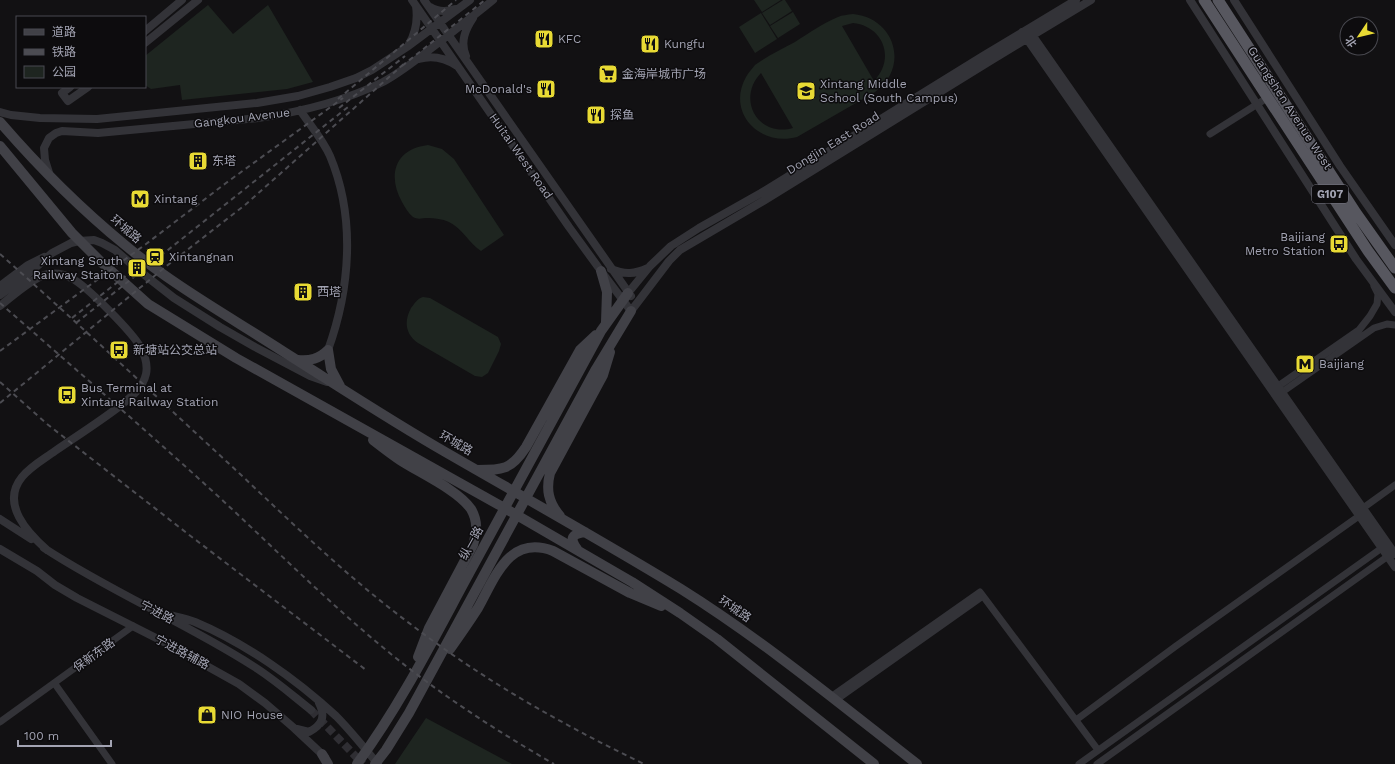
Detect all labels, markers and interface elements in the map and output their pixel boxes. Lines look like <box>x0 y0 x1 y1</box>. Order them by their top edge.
legend <box>16 16 146 88</box>
north arrow <box>1339 16 1379 56</box>
text: 道路 <box>52 25 76 39</box>
restaurant icon: KFC <box>533 28 555 50</box>
place label: KFC <box>558 32 581 46</box>
restaurant icon: Kungfu <box>639 33 661 55</box>
text: 北 <box>1343 33 1360 50</box>
place label: Kungfu <box>664 37 705 51</box>
street label: Guangshen Avenue West <box>1245 44 1335 172</box>
text: 铁路 <box>52 45 76 59</box>
supermarket icon: 金海岸城市广场 <box>597 63 619 85</box>
text: 公园 <box>52 65 76 79</box>
place label: 金海岸城市广场 <box>622 67 706 81</box>
place label: Xintang Middle School (South Campus) <box>820 77 958 105</box>
restaurant icon: McDonald's <box>535 78 557 100</box>
school or university icon: Xintang Middle School (South Campus) <box>795 80 817 102</box>
place label: McDonald's <box>465 82 532 96</box>
restaurant icon: 探鱼 <box>585 104 607 126</box>
street label: Gangkou Avenue <box>193 105 291 131</box>
place label: 探鱼 <box>610 108 634 122</box>
street label: Dongjin East Road <box>784 109 882 177</box>
street label: Huitai West Road <box>486 111 556 201</box>
building icon: 东塔 <box>187 150 209 172</box>
place label: 东塔 <box>212 154 236 168</box>
road number: G107 <box>1312 185 1348 203</box>
metro station icon: Xintang <box>129 188 151 210</box>
place label: Xintang <box>154 192 198 206</box>
street label: 环城路 <box>108 212 144 246</box>
place label: Baijiang Metro Station <box>1245 230 1326 258</box>
bus stop icon: Baijiang Metro Station <box>1328 233 1350 255</box>
station icon: Xintangnan <box>144 246 166 268</box>
place label: Xintangnan <box>169 250 234 264</box>
place label: Xintang South Railway Staiton <box>33 254 123 282</box>
building icon: Xintang South Railway Staiton <box>126 257 148 279</box>
building icon: 西塔 <box>292 281 314 303</box>
place label: 西塔 <box>317 285 341 299</box>
bus stop icon: 新塘站公交总站 <box>108 339 130 361</box>
place label: 新塘站公交总站 <box>133 343 217 357</box>
metro station icon: Baijiang <box>1294 353 1316 375</box>
place label: Baijiang <box>1319 357 1364 371</box>
place label: Bus Terminal at Xintang Railway Station <box>81 381 218 409</box>
bus stop icon: Bus Terminal at Xintang Railway Station <box>56 384 78 406</box>
street label: 环城路 <box>437 428 475 458</box>
street label: 纵一路 <box>456 524 486 562</box>
street label: 环城路 <box>716 593 754 625</box>
street label: 宁进路 <box>138 597 176 627</box>
street label: 宁进路辅路 <box>152 632 212 672</box>
street label: 保新东路 <box>70 635 118 675</box>
shop icon: NIO House <box>196 704 218 726</box>
place label: NIO House <box>221 708 283 722</box>
scale bar <box>18 722 111 748</box>
text: 100 m <box>24 729 59 743</box>

